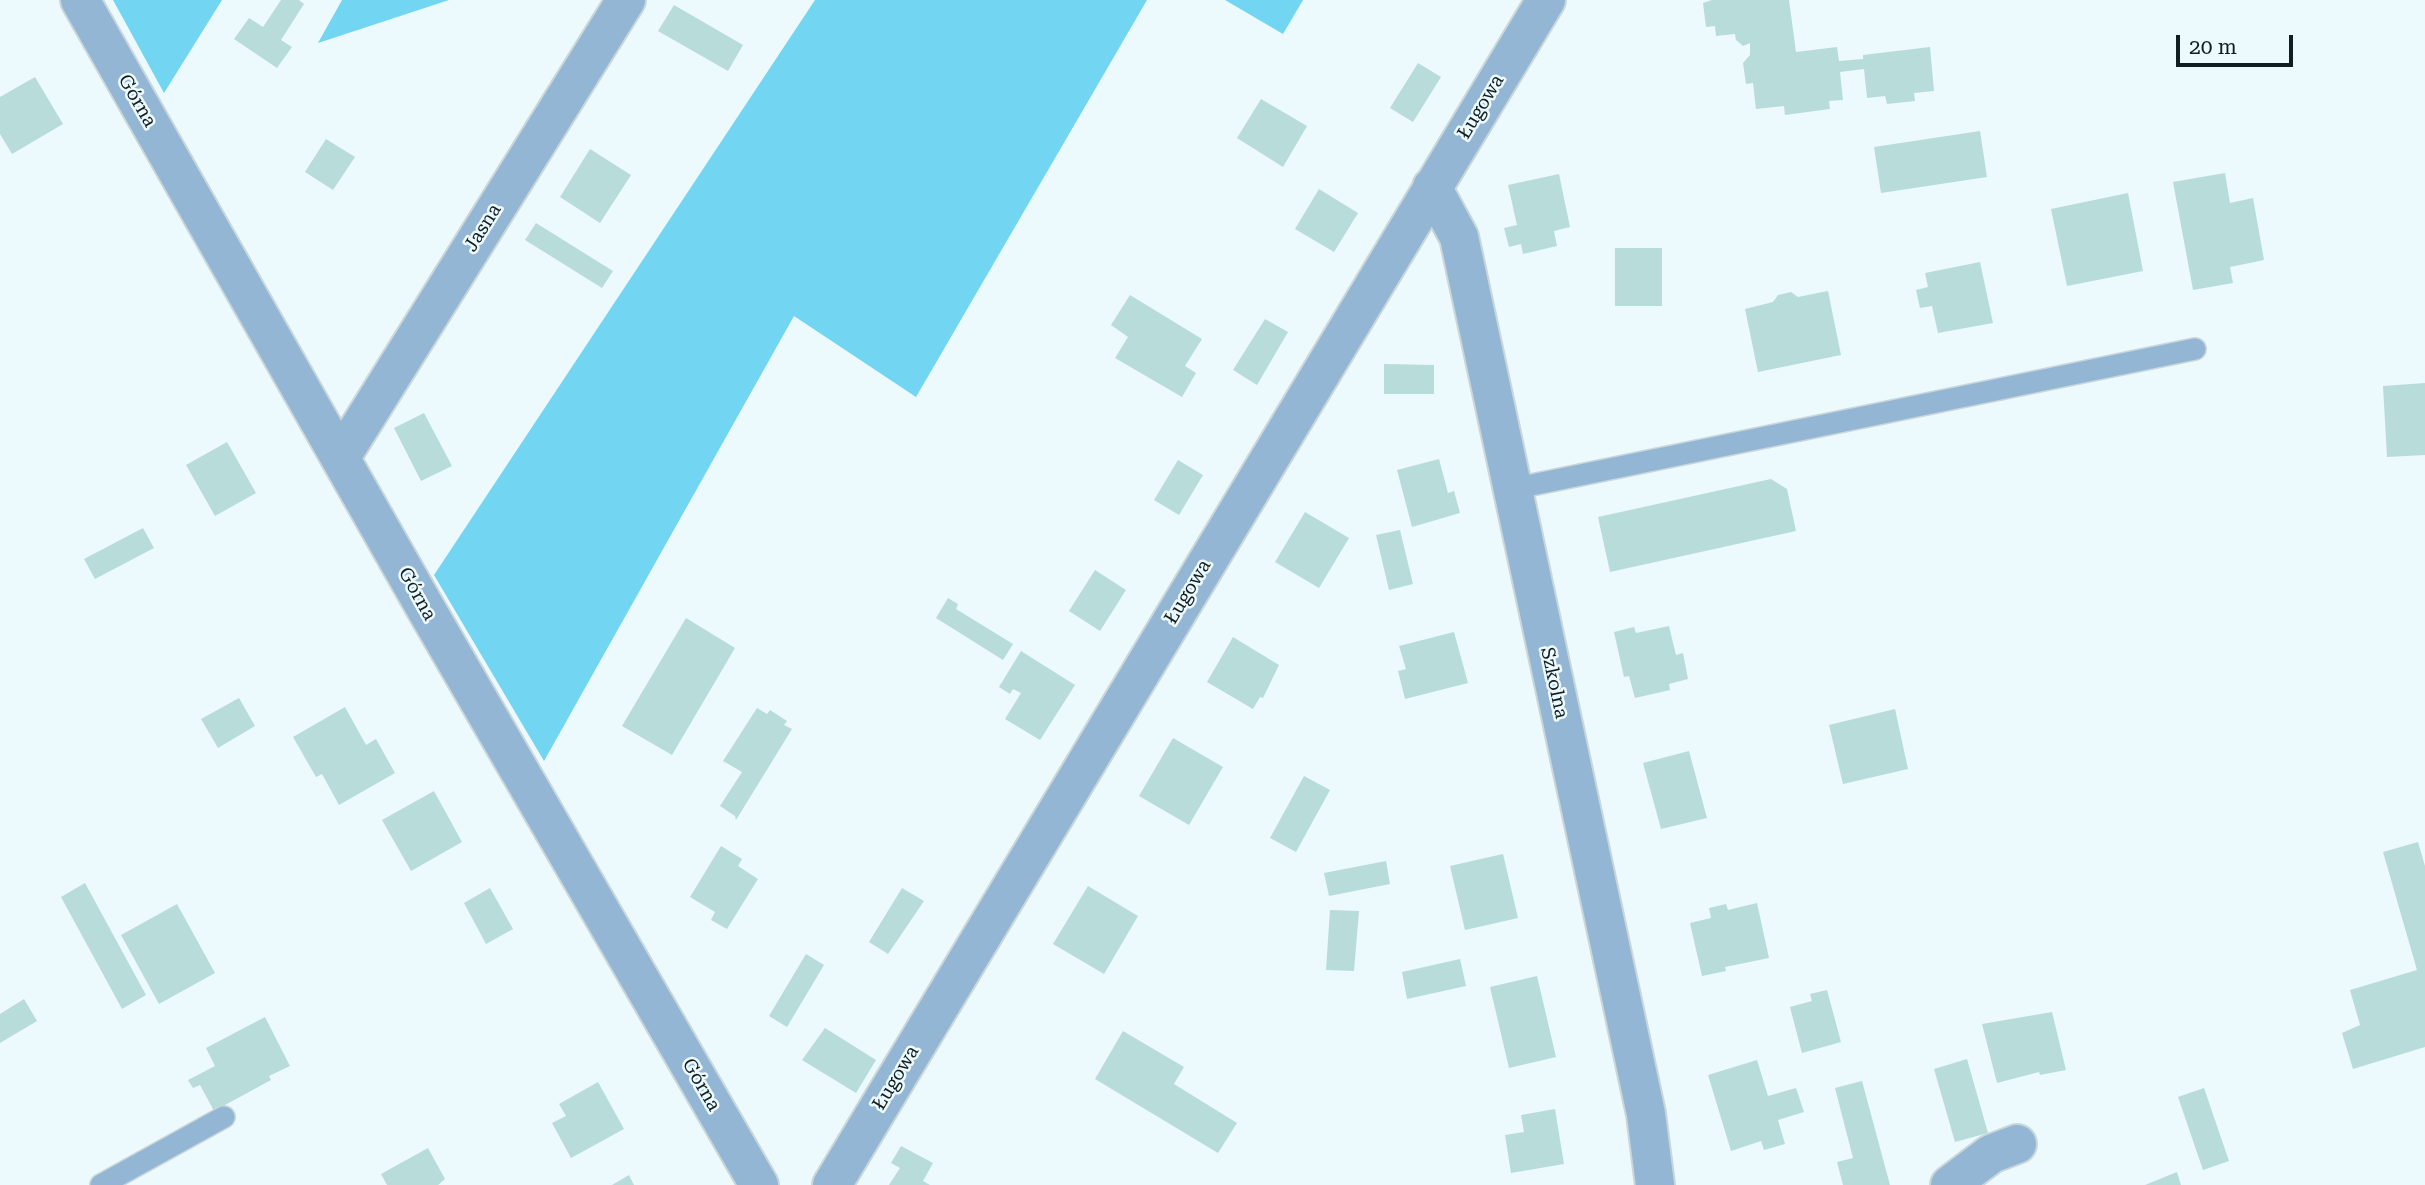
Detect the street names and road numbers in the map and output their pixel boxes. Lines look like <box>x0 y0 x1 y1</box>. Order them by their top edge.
street label: Górna <box>113 71 161 131</box>
street label: Ługowa <box>1453 71 1509 143</box>
street label: Jasna <box>460 200 506 256</box>
street label: Ługowa <box>1160 556 1216 628</box>
street label: Górna <box>393 563 441 625</box>
street label: Szkolna <box>1535 645 1573 721</box>
street label: Ługowa <box>868 1042 924 1114</box>
street label: Górna <box>677 1055 725 1115</box>

